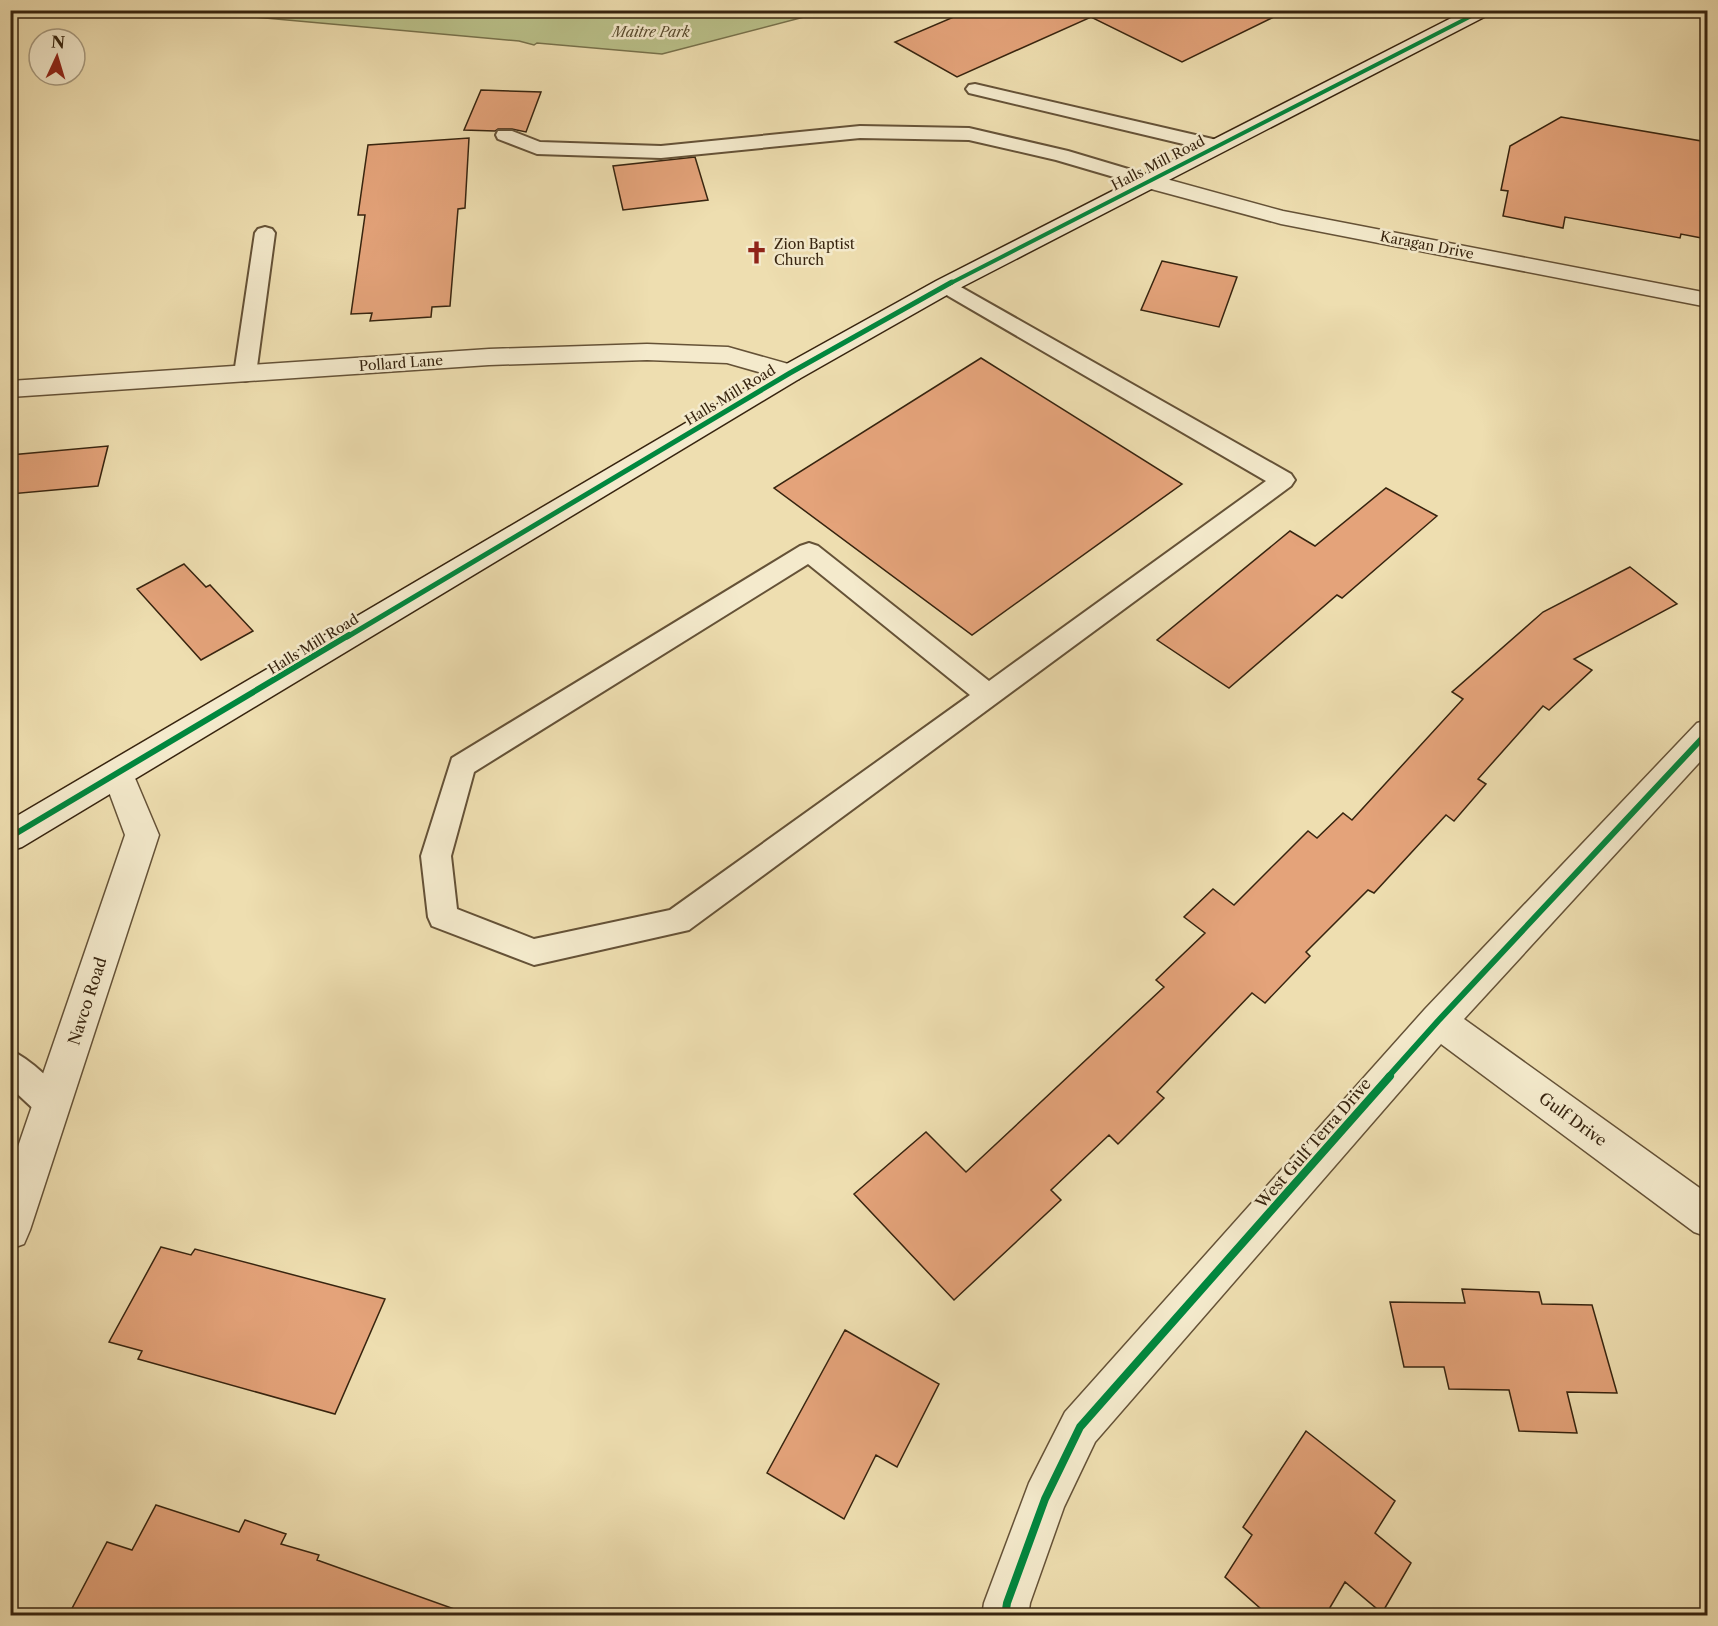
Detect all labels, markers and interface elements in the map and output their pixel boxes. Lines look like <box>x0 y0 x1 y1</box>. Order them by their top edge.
park label: Maitre Park <box>610 23 690 41</box>
north arrow <box>27 27 87 87</box>
text: N <box>50 32 66 53</box>
street label: Halls Mill Road <box>1108 132 1208 194</box>
street label: Karagan Drive <box>1379 227 1476 263</box>
place label: Zion Baptist Church <box>774 235 855 269</box>
church icon: Zion Baptist Church <box>743 239 769 265</box>
street label: Pollard Lane <box>358 351 444 375</box>
street label: Halls Mill Road <box>681 361 779 429</box>
street label: Halls Mill Road <box>264 610 362 678</box>
street label: Navco Road <box>63 954 111 1047</box>
street label: West Gulf Terra Drive <box>1250 1074 1375 1213</box>
street label: Gulf Drive <box>1535 1088 1611 1150</box>

